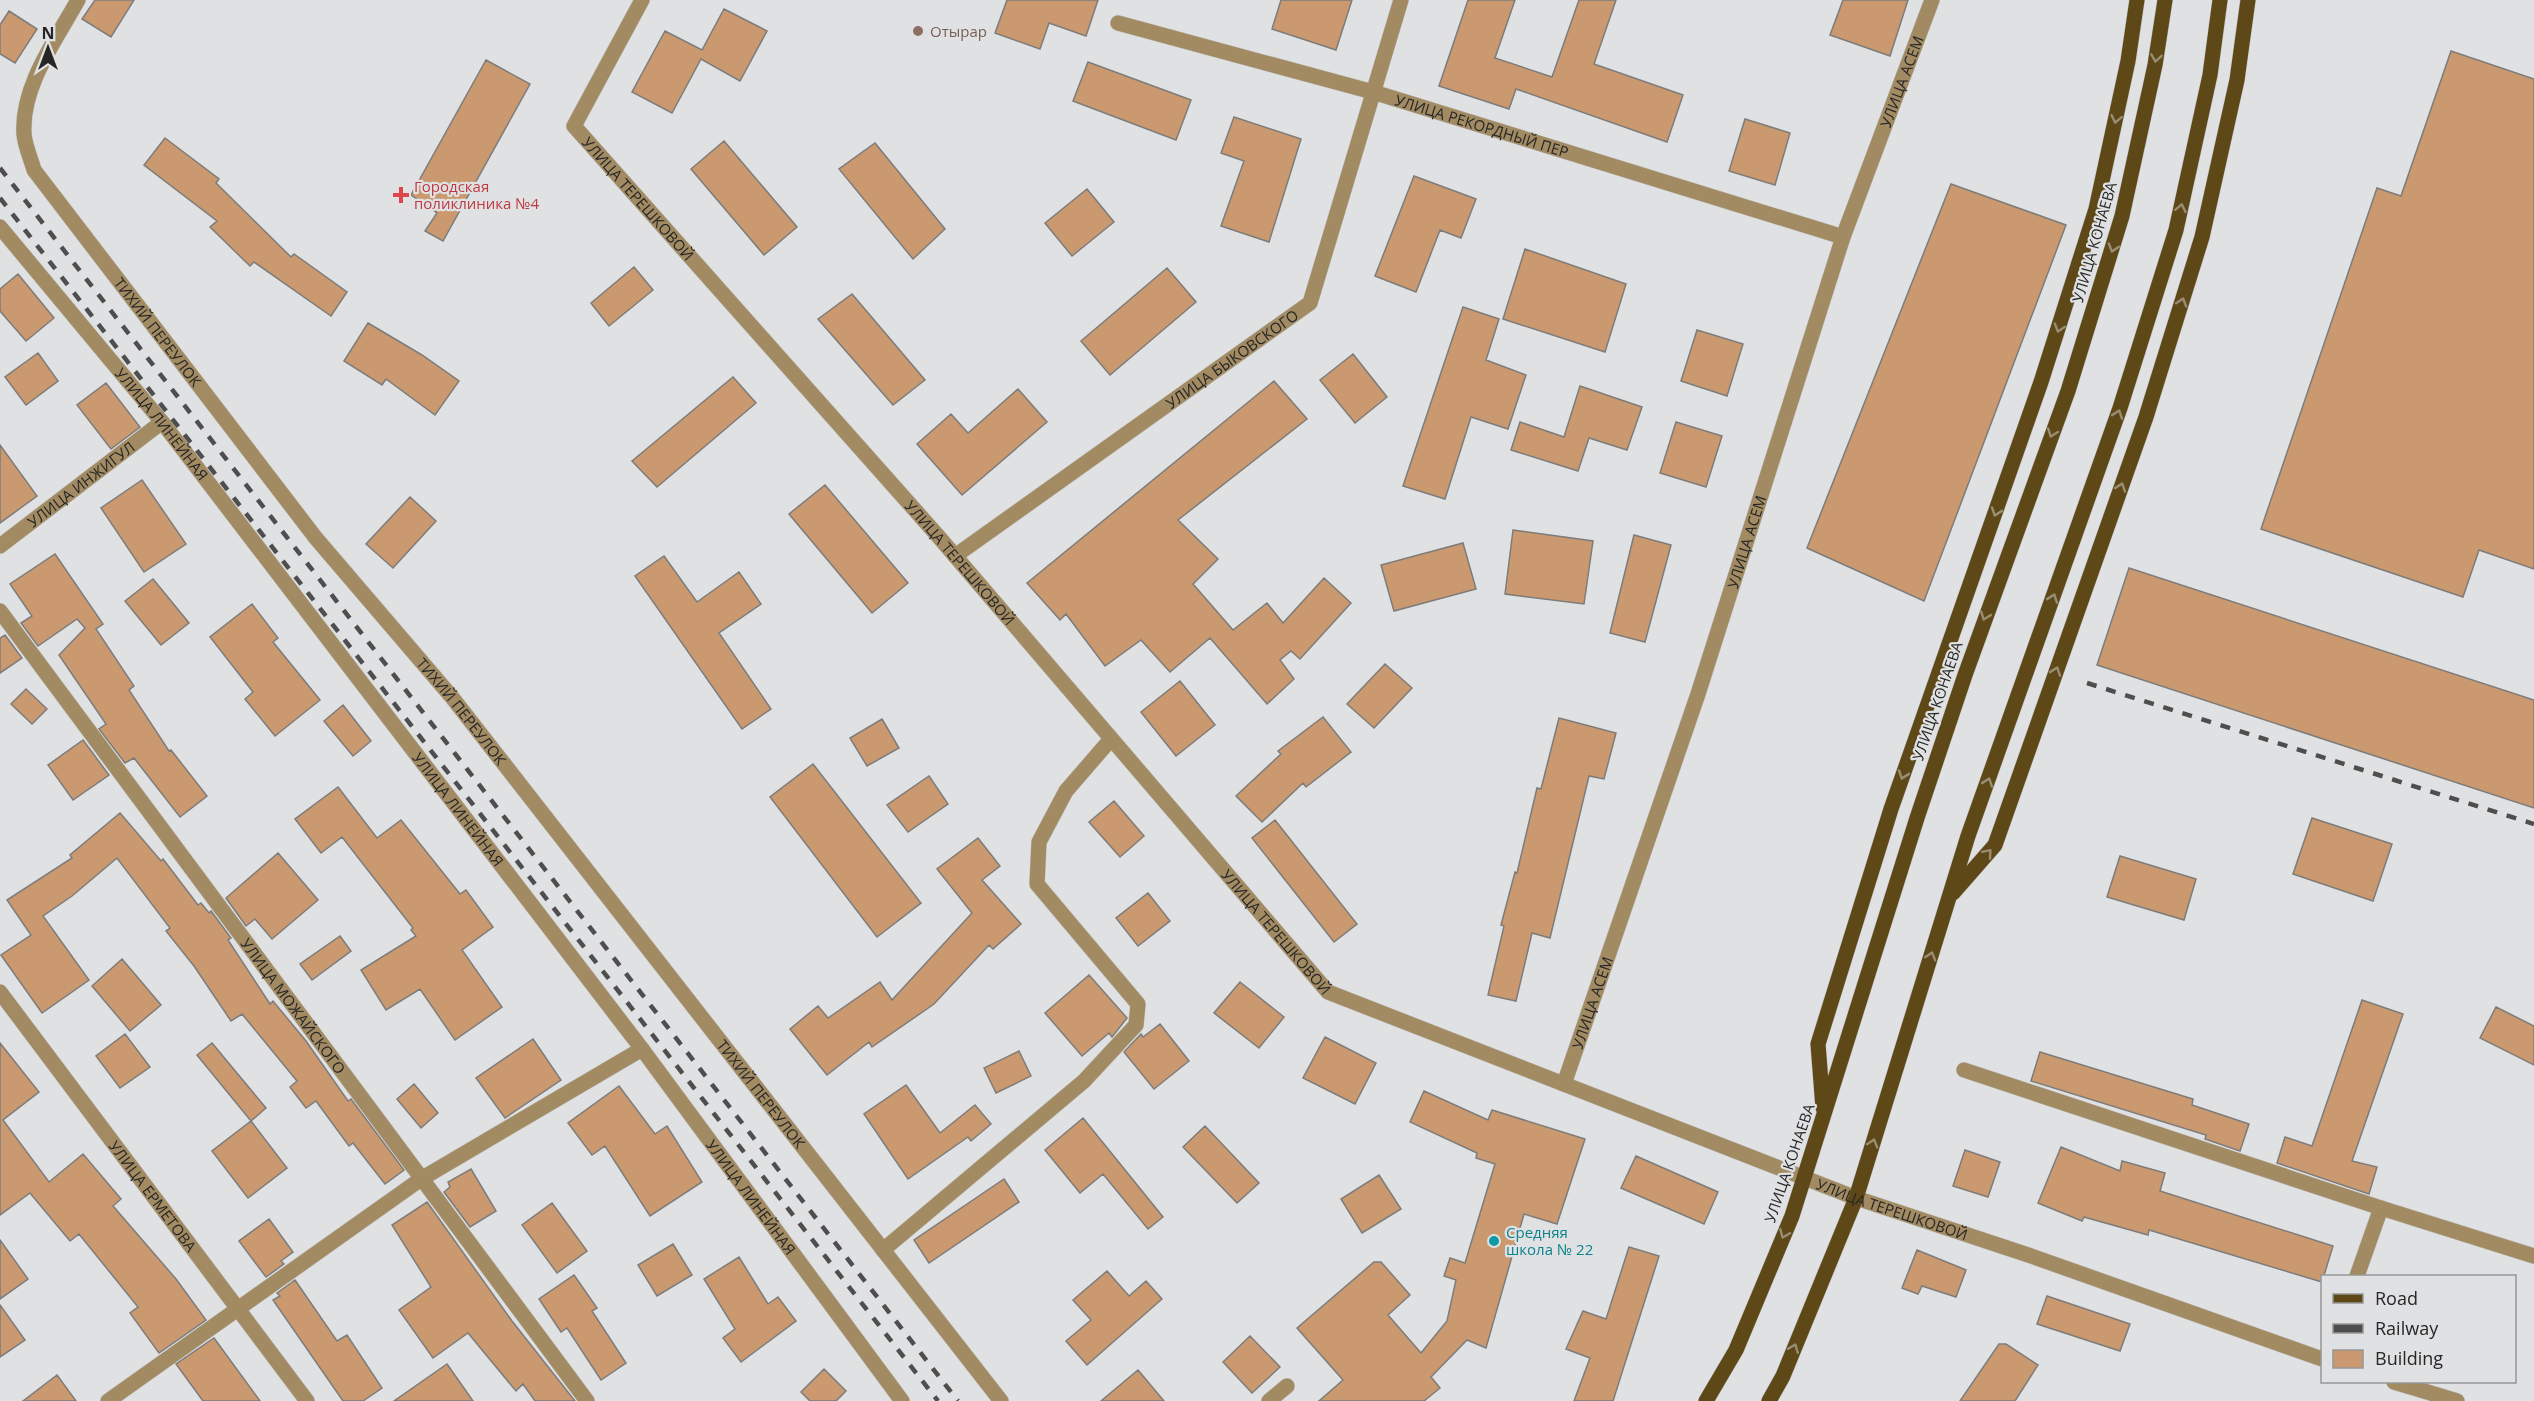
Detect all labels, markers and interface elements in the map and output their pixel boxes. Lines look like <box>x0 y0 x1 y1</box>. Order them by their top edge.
north arrow <box>18 18 78 78</box>
place label: Отырар <box>930 21 987 41</box>
text: N <box>41 22 55 44</box>
marker: Отырар <box>911 24 925 38</box>
street label: УЛИЦА АСЕМ <box>1875 33 1928 130</box>
one-way arrow <box>2151 53 2163 63</box>
street label: УЛИЦА РЕКОРДНЫЙ ПЕР <box>1393 89 1571 162</box>
one-way arrow <box>2110 114 2123 124</box>
street label: УЛИЦА ТЕРЕШКОВОЙ <box>578 132 698 264</box>
place label: Городская поликлиника №4 <box>414 176 540 213</box>
street label: УЛИЦА КОНАЕВА <box>2067 179 2121 305</box>
marker: Городская поликлиника №4 <box>392 186 410 204</box>
one-way arrow <box>2173 203 2186 213</box>
one-way arrow <box>2107 242 2120 253</box>
street label: ТИХИЙ ПЕРЕУЛОК <box>110 273 207 391</box>
one-way arrow <box>2175 297 2187 308</box>
street label: УЛИЦА БЫКОВСКОГО <box>1162 305 1302 413</box>
one-way arrow <box>2053 322 2066 333</box>
street label: УЛИЦА ЛИНЕЙНАЯ <box>111 363 213 484</box>
one-way arrow <box>2110 409 2123 420</box>
one-way arrow <box>2047 427 2059 438</box>
street label: УЛИЦА ИНЖИГУЛ <box>23 437 139 531</box>
one-way arrow <box>2114 482 2127 493</box>
street label: УЛИЦА АСЕМ <box>1722 493 1770 591</box>
street label: УЛИЦА ТЕРЕШКОВОЙ <box>901 496 1020 629</box>
one-way arrow <box>1990 506 2003 517</box>
one-way arrow <box>2045 593 2058 604</box>
one-way arrow <box>1980 610 1993 621</box>
street label: УЛИЦА КОНАЕВА <box>1907 638 1967 763</box>
street label: ТИХИЙ ПЕРЕУЛОК <box>412 653 511 770</box>
one-way arrow <box>2048 666 2061 677</box>
street label: УЛИЦА ЛИНЕЙНАЯ <box>408 748 508 870</box>
one-way arrow <box>1897 769 1910 780</box>
one-way arrow <box>1980 777 1993 788</box>
one-way arrow <box>1980 849 1991 860</box>
street label: УЛИЦА ТЕРЕШКОВОЙ <box>1217 865 1336 998</box>
street label: УЛИЦА МОЖАЙСКОГО <box>236 934 350 1078</box>
one-way arrow <box>1924 951 1936 962</box>
street label: УЛИЦА АСЕМ <box>1567 954 1617 1052</box>
street label: ТИХИЙ ПЕРЕУЛОК <box>713 1035 810 1153</box>
street label: УЛИЦА КОНАЕВА <box>1759 1100 1819 1225</box>
street label: УЛИЦА ЛИНЕЙНАЯ <box>702 1135 800 1259</box>
street label: УЛИЦА ЕРМЕТОВА <box>105 1136 202 1256</box>
one-way arrow <box>1866 1138 1878 1149</box>
street label: УЛИЦА ТЕРЕШКОВОЙ <box>1814 1174 1970 1244</box>
place label: Средняя школа № 22 <box>1506 1222 1593 1259</box>
one-way arrow <box>1779 1228 1791 1239</box>
marker: Средняя школа № 22 <box>1487 1234 1501 1248</box>
legend <box>2321 1275 2516 1383</box>
text: Road <box>2375 1286 2418 1310</box>
text: Railway <box>2375 1316 2439 1340</box>
one-way arrow <box>1787 1344 1799 1355</box>
text: Building <box>2375 1346 2443 1370</box>

